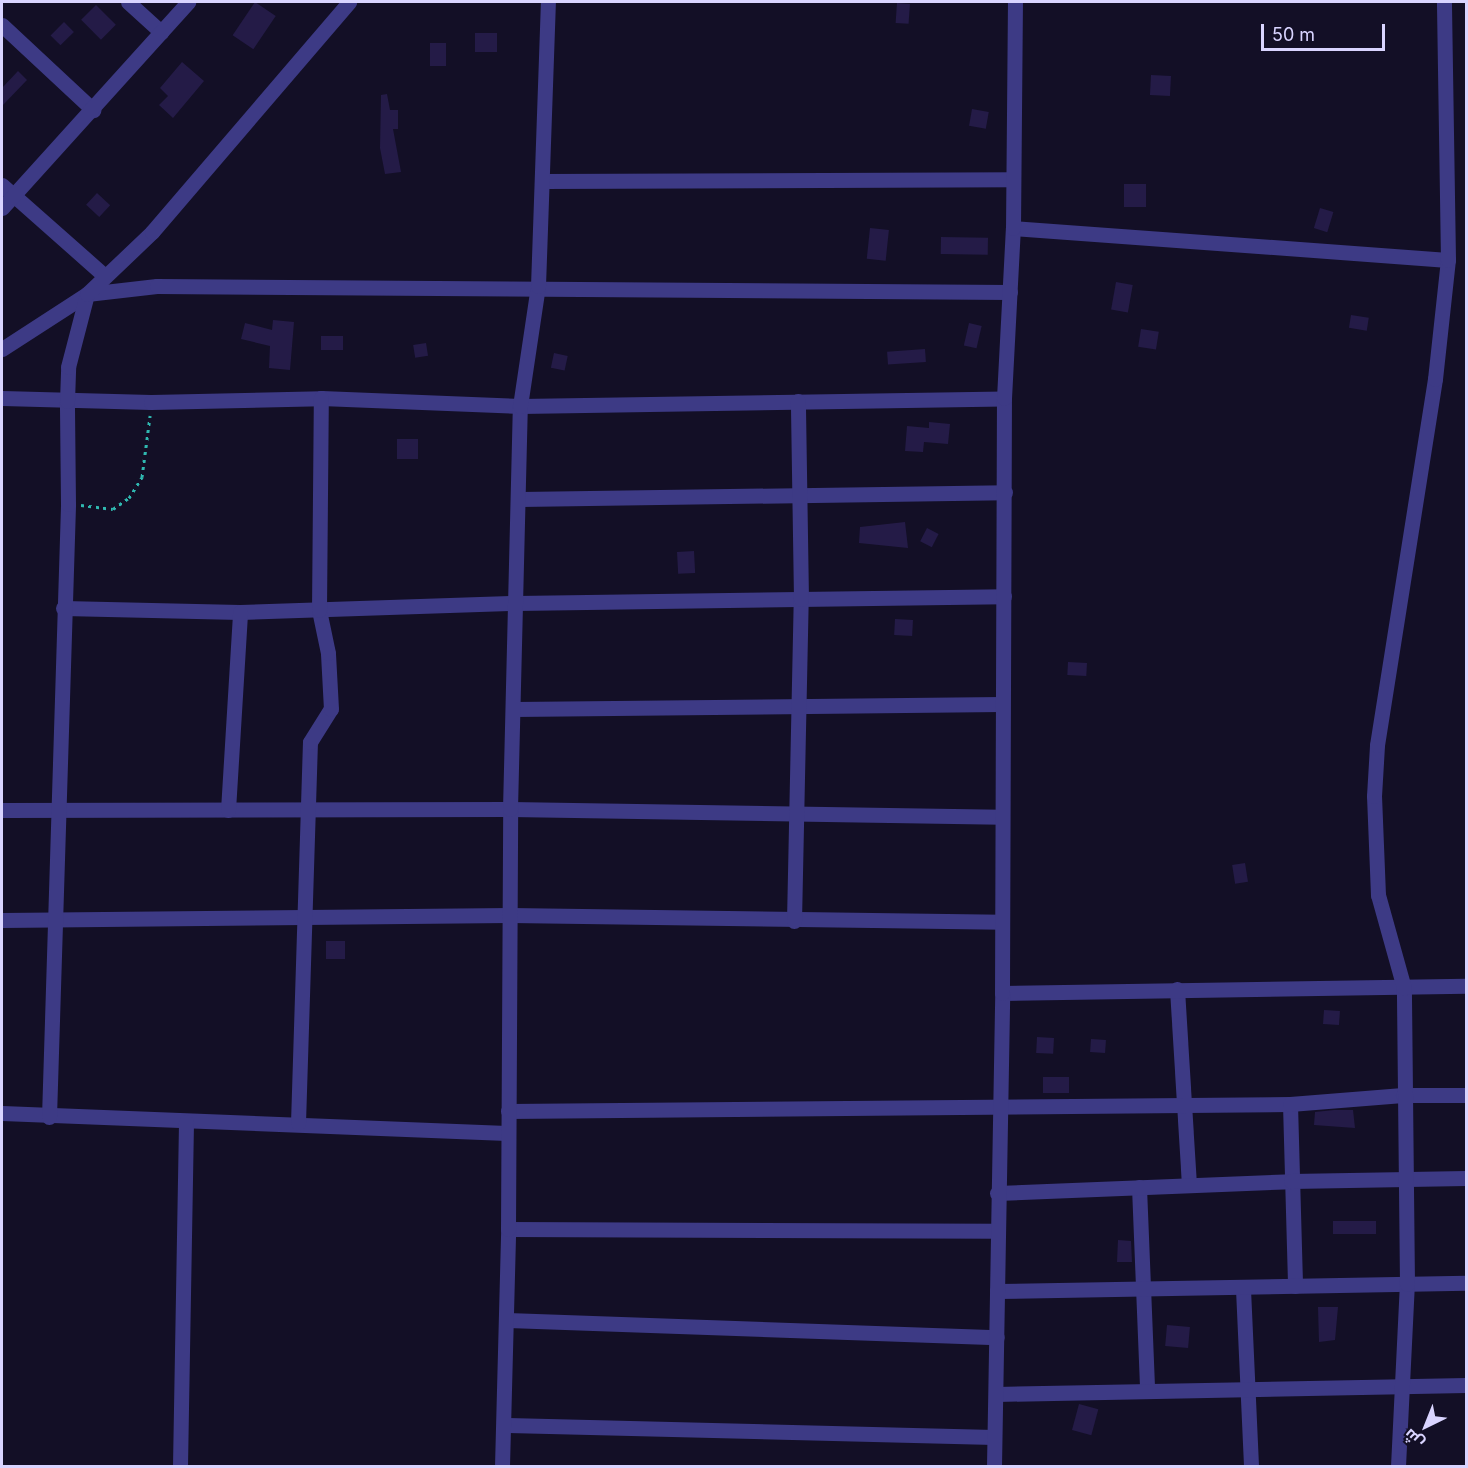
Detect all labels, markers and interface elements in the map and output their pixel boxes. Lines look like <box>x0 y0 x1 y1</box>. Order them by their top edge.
scale bar <box>1264 12 1388 50</box>
text: 50 m <box>1272 24 1315 45</box>
north arrow <box>1396 1396 1456 1456</box>
text: ش <box>1399 1425 1428 1453</box>

